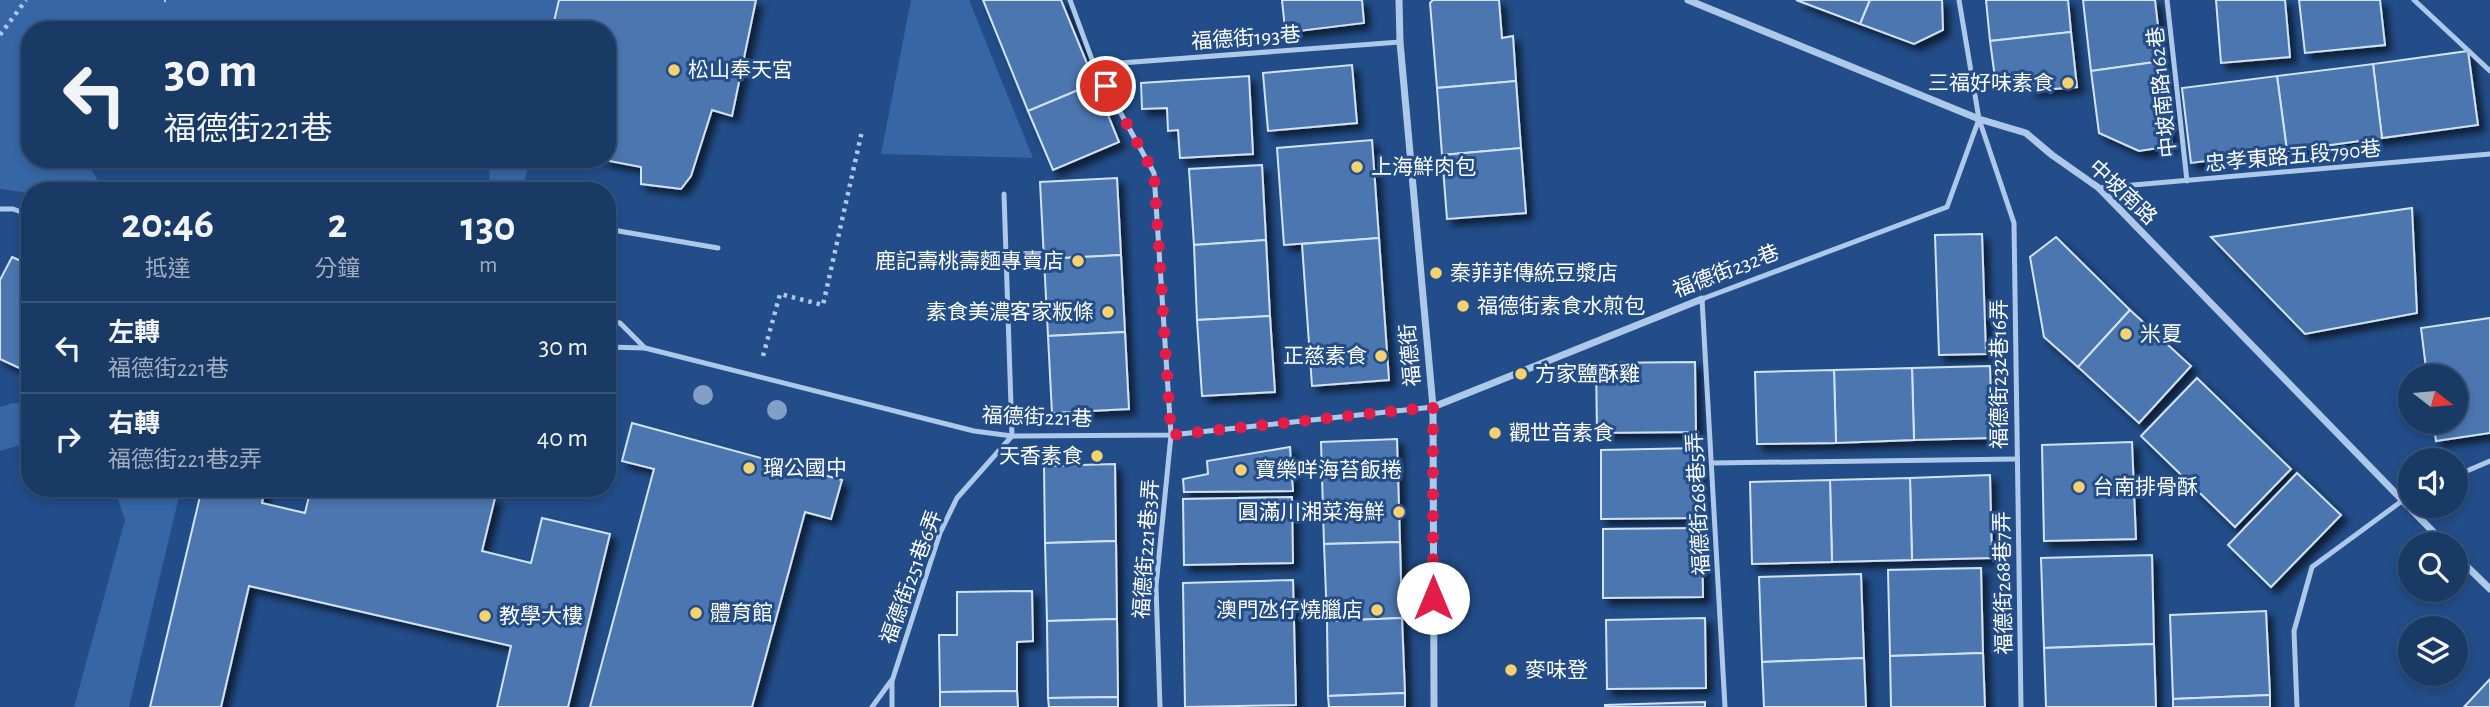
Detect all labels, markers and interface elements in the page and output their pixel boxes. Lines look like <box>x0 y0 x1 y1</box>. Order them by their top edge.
street label: 福德街193巷 <box>1190 23 1302 53</box>
street label: 中坡南路162巷 <box>2144 25 2180 159</box>
text: 30 m <box>164 47 258 96</box>
icon: left <box>49 49 140 140</box>
pin <box>1076 56 1136 116</box>
place label: 松山奉天宮 <box>688 59 793 81</box>
marker: 松山奉天宮 <box>666 62 682 78</box>
icon: arrive <box>1087 67 1125 105</box>
place label: 三福好味素食 <box>1928 72 2054 94</box>
marker: 三福好味素食 <box>2060 75 2076 91</box>
text: 福德街221巷 <box>164 113 332 145</box>
street label: 忠孝東路五段790巷 <box>2204 137 2382 175</box>
street label: 中坡南路 <box>2085 155 2161 229</box>
place label: 上海鮮肉包 <box>1371 156 1476 178</box>
marker: 上海鮮肉包 <box>1349 159 1365 175</box>
text: 20:46 <box>121 203 214 245</box>
text: 2 <box>327 203 347 245</box>
text: 130 <box>461 206 516 248</box>
street label: 福德街232巷 <box>1670 241 1782 301</box>
place label: 鹿記壽桃壽麵專賣店 <box>875 250 1064 272</box>
marker: 鹿記壽桃壽麵專賣店 <box>1070 253 1086 269</box>
text: m <box>479 254 497 277</box>
text: 抵達 <box>145 258 191 281</box>
text: 分鐘 <box>314 258 360 281</box>
place label: 秦菲菲傳統豆漿店 <box>1450 262 1618 284</box>
marker: 秦菲菲傳統豆漿店 <box>1428 265 1444 281</box>
place label: 福德街素食水煎包 <box>1477 295 1645 317</box>
marker: 福德街素食水煎包 <box>1455 298 1471 314</box>
street label: 福德街232巷16弄 <box>1988 299 2010 449</box>
place label: 素食美濃客家粄條 <box>926 300 1094 323</box>
marker: 素食美濃客家粄條 <box>1100 304 1116 320</box>
text: 左轉 <box>108 320 160 346</box>
street label: 福德街 <box>1396 323 1424 387</box>
place label: 米夏 <box>2140 323 2182 345</box>
marker: 米夏 <box>2118 326 2134 342</box>
icon: left <box>49 329 87 367</box>
text: 30 m <box>538 334 588 360</box>
place label: 正慈素食 <box>1283 345 1367 367</box>
marker: 正慈素食 <box>1373 348 1389 364</box>
text: 福德街221巷 <box>108 358 229 381</box>
place label: 方家鹽酥雞 <box>1535 363 1640 385</box>
north arrow <box>2398 364 2468 434</box>
map controls <box>2398 364 2468 686</box>
marker: 方家鹽酥雞 <box>1513 366 1529 382</box>
street label: 福德街221巷 <box>981 404 1093 430</box>
text: 右轉 <box>108 411 160 437</box>
icon: right <box>49 420 87 458</box>
place label: 觀世音素食 <box>1509 421 1614 444</box>
text: 40 m <box>537 425 588 451</box>
marker: 觀世音素食 <box>1487 425 1503 441</box>
street label: 福德街268巷5弄 <box>1683 432 1713 576</box>
place label: 天香素食 <box>999 445 1083 467</box>
marker: 天香素食 <box>1089 448 1105 464</box>
button: sound <box>2398 448 2468 518</box>
text: 福德街221巷2弄 <box>108 449 262 472</box>
place label: 瑠公國中 <box>763 457 847 479</box>
place label: 寶樂咩海苔飯捲 <box>1255 459 1402 481</box>
marker: 瑠公國中 <box>741 460 757 476</box>
marker: 寶樂咩海苔飯捲 <box>1233 462 1249 478</box>
place label: 台南排骨酥 <box>2093 476 2198 498</box>
street label: 福德街221巷3弄 <box>1130 478 1162 620</box>
marker: 台南排骨酥 <box>2071 479 2087 495</box>
place label: 圓滿川湘菜海鮮 <box>1238 501 1385 523</box>
marker: 圓滿川湘菜海鮮 <box>1391 504 1407 520</box>
street label: 福德街251巷6弄 <box>877 507 945 647</box>
street label: 福德街268巷7弄 <box>1991 511 2015 655</box>
button: search <box>2398 532 2468 602</box>
position arrow <box>1396 561 1470 635</box>
place label: 澳門氹仔燒臘店 <box>1216 599 1363 621</box>
place label: 體育館 <box>710 601 773 624</box>
marker: 澳門氹仔燒臘店 <box>1369 602 1385 618</box>
place label: 教學大樓 <box>499 605 583 627</box>
marker: 體育館 <box>688 605 704 621</box>
marker: 教學大樓 <box>477 608 493 624</box>
button: layers <box>2398 616 2468 686</box>
place label: 麥味登 <box>1525 659 1588 681</box>
marker: 麥味登 <box>1503 662 1519 678</box>

